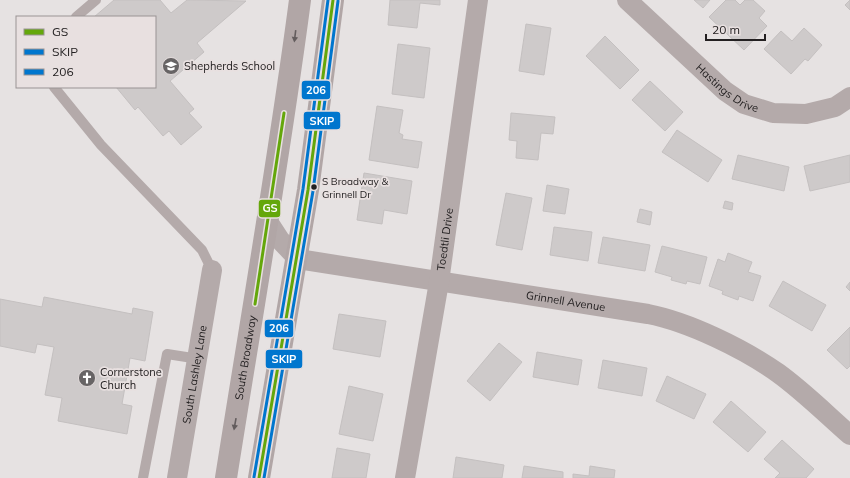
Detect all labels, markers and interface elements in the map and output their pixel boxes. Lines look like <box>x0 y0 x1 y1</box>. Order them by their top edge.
legend <box>16 16 156 88</box>
scale bar <box>706 16 765 42</box>
text: 20 m <box>712 22 740 37</box>
text: GS <box>52 24 68 39</box>
one-way arrow <box>292 30 298 42</box>
text: SKIP <box>52 44 78 59</box>
school or university icon: Shepherds School <box>161 56 181 76</box>
place label: Shepherds School <box>184 59 275 73</box>
street label: Hastings Drive <box>693 61 760 115</box>
text: 206 <box>52 64 74 79</box>
line badge: 206 <box>301 80 331 100</box>
text: 206 <box>306 83 326 97</box>
line badge: SKIP <box>303 111 341 130</box>
text: SKIP <box>310 114 334 128</box>
place label: S Broadway & Grinnell Dr <box>322 175 388 201</box>
marker: S Broadway & Grinnell Dr <box>309 182 319 192</box>
line badge: GS <box>258 199 281 218</box>
text: GS <box>262 201 278 215</box>
street label: Toedtli Drive <box>434 207 456 272</box>
street label: Grinnell Avenue <box>525 288 606 314</box>
street label: South Broadway <box>232 314 259 401</box>
line badge: 206 <box>264 319 294 338</box>
text: 206 <box>269 321 289 335</box>
street label: South Lashley Lane <box>179 324 210 425</box>
line badge: SKIP <box>265 349 303 369</box>
text: SKIP <box>272 352 296 366</box>
place label: Cornerstone Church <box>100 365 162 392</box>
church icon: Cornerstone Church <box>77 368 97 388</box>
one-way arrow <box>231 418 237 430</box>

